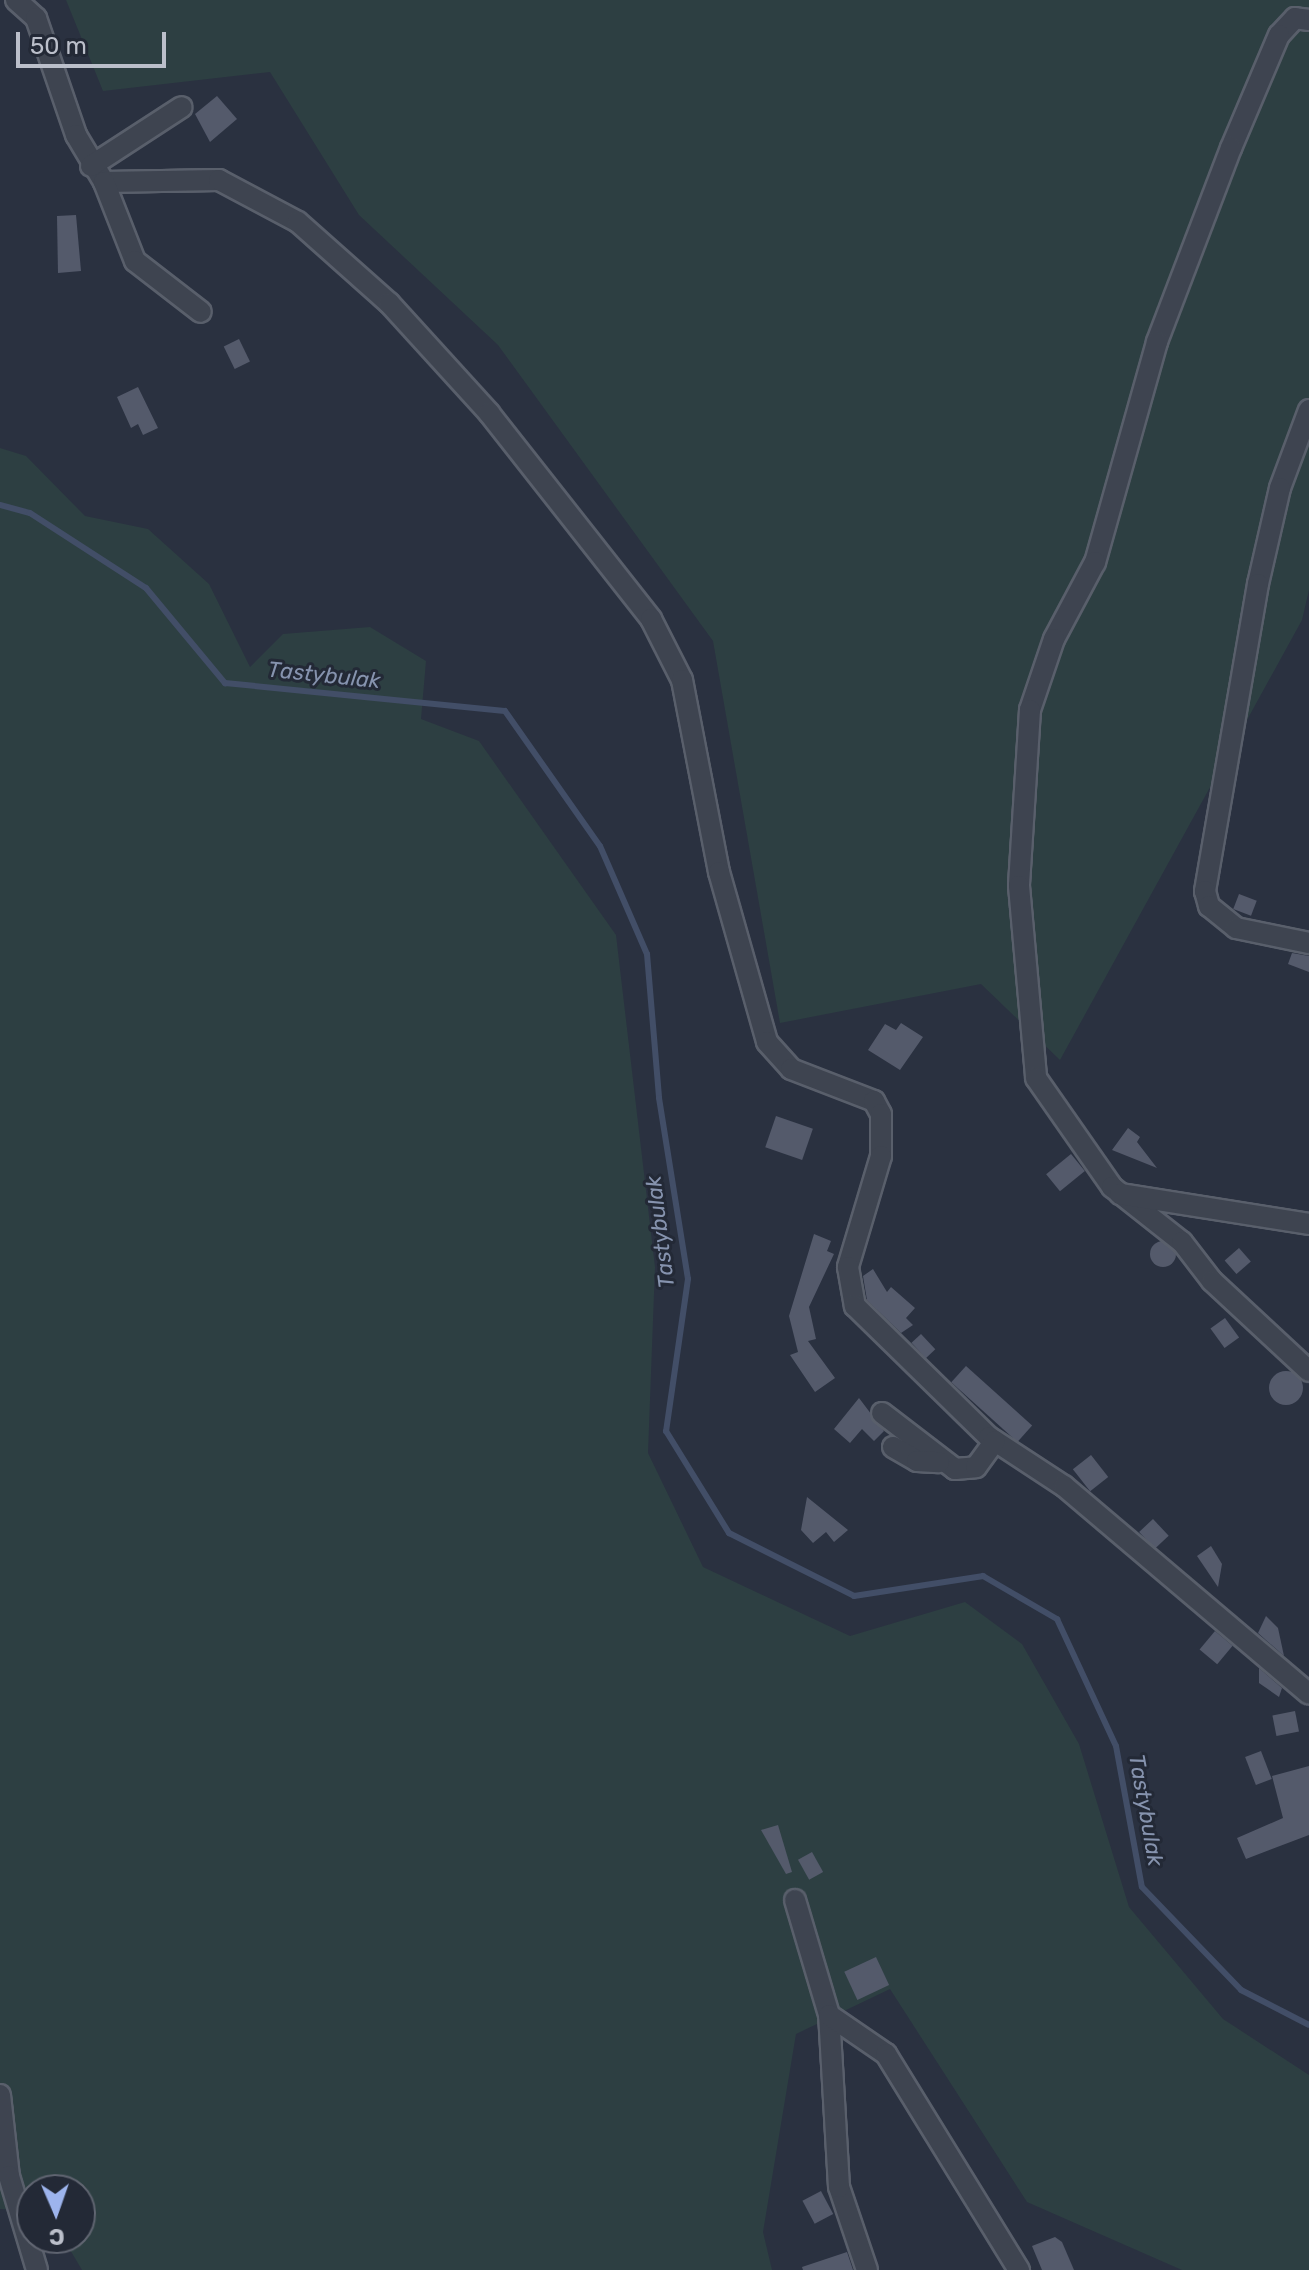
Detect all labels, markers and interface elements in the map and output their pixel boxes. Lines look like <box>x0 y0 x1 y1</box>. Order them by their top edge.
scale bar <box>20 16 170 66</box>
text: 50 m <box>30 32 87 60</box>
water label: Tastybulak <box>266 656 382 694</box>
water label: Tastybulak <box>640 1174 680 1290</box>
water label: Tastybulak <box>1123 1752 1169 1868</box>
north arrow <box>16 2174 96 2254</box>
text: С <box>49 2223 65 2250</box>

